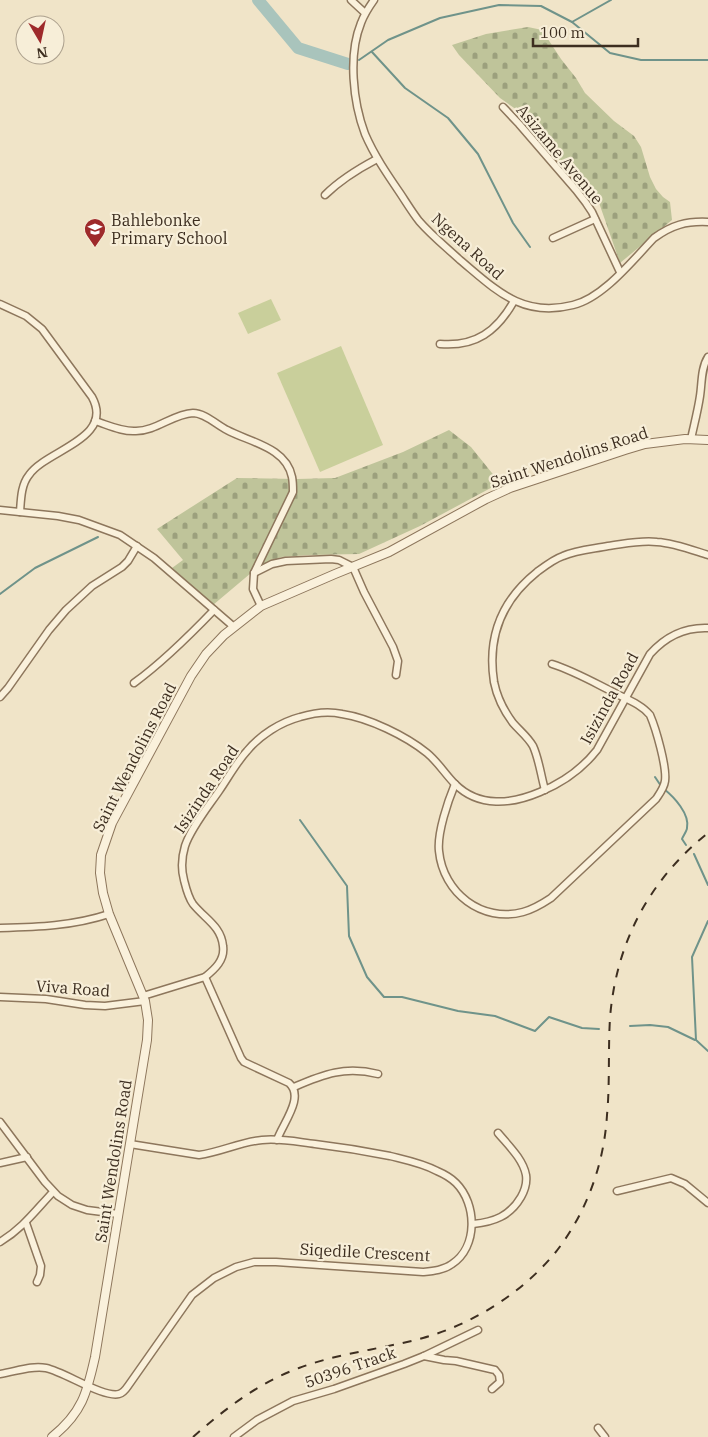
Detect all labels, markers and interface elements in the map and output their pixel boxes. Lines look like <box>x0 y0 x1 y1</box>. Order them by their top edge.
north arrow <box>15 15 65 65</box>
scale bar <box>533 15 638 47</box>
text: 100 m <box>540 23 585 42</box>
text: N <box>35 43 49 63</box>
street label: Asizame Avenue <box>512 100 608 208</box>
street label: Ngena Road <box>428 208 508 284</box>
place label: Bahlebonke Primary School <box>111 210 228 248</box>
school or university icon: Bahlebonke Primary School <box>83 217 107 248</box>
street label: Saint Wendolins Road <box>488 422 651 492</box>
street label: Isizinda Road <box>575 648 643 748</box>
street label: Saint Wendolins Road <box>88 679 180 835</box>
street label: Isizinda Road <box>169 741 243 837</box>
street label: Viva Road <box>35 975 111 1001</box>
street label: Saint Wendolins Road <box>90 1078 136 1244</box>
street label: Siqedile Crescent <box>299 1239 431 1265</box>
street label: 50396 Track <box>302 1342 399 1392</box>

